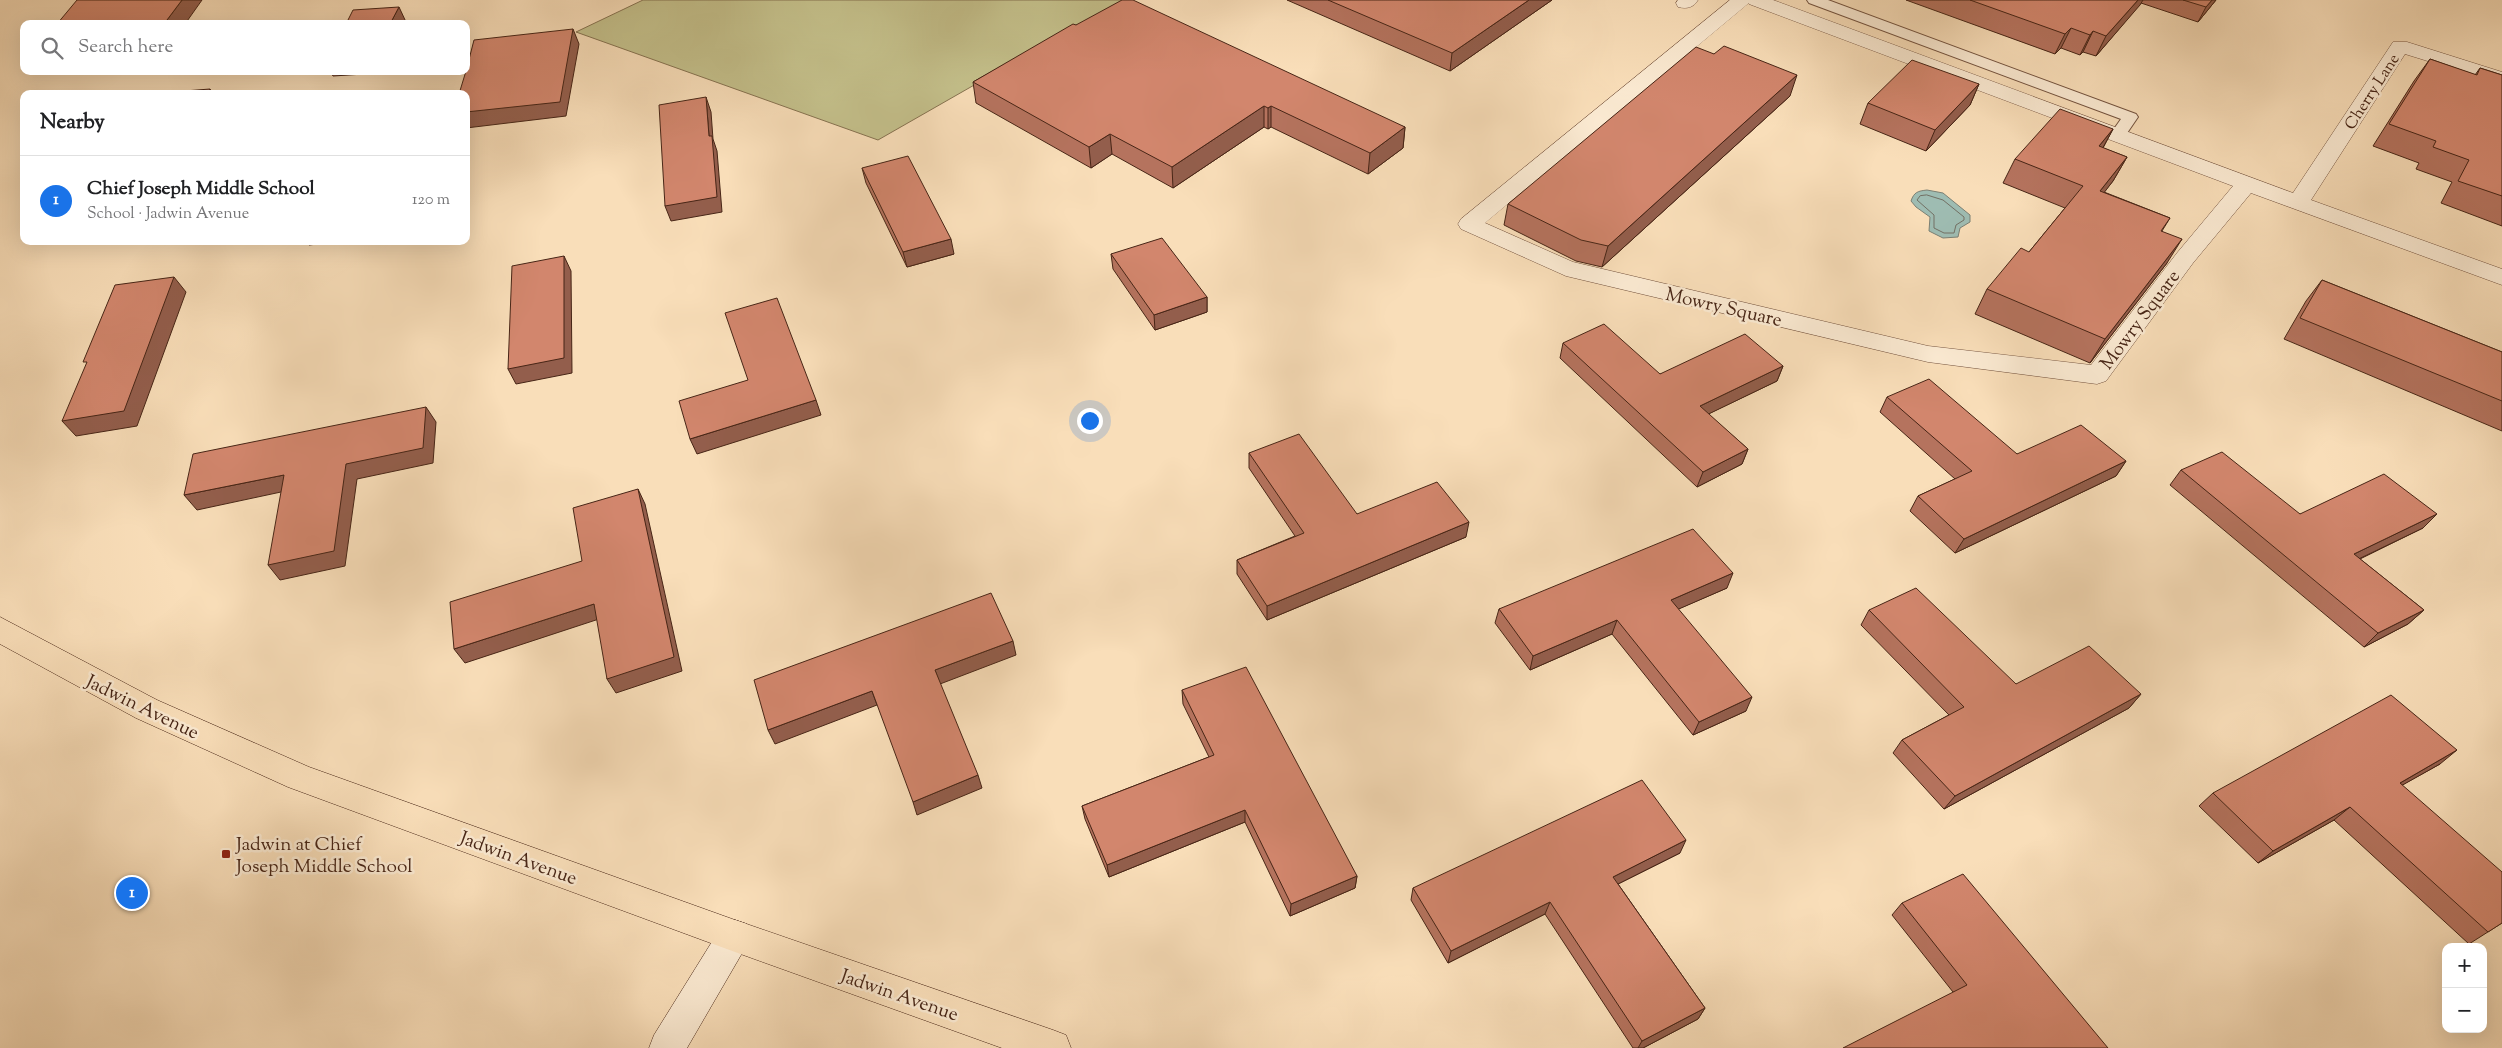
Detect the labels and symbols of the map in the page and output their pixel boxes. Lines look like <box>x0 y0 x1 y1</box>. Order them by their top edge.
street label: Cherry Lane <box>2340 50 2406 135</box>
street label: Mowry Square <box>2094 265 2188 376</box>
street label: Mowry Square <box>1662 282 1785 335</box>
your location <box>1077 408 1103 434</box>
street label: Jadwin Avenue <box>80 669 203 747</box>
street label: Jadwin Avenue <box>455 825 581 893</box>
place label: Jadwin at Chief Joseph Middle School <box>235 832 413 881</box>
marker: Jadwin at Chief Joseph Middle School <box>220 848 232 860</box>
pin: 1 <box>116 874 148 912</box>
street label: Jadwin Avenue <box>836 963 962 1029</box>

